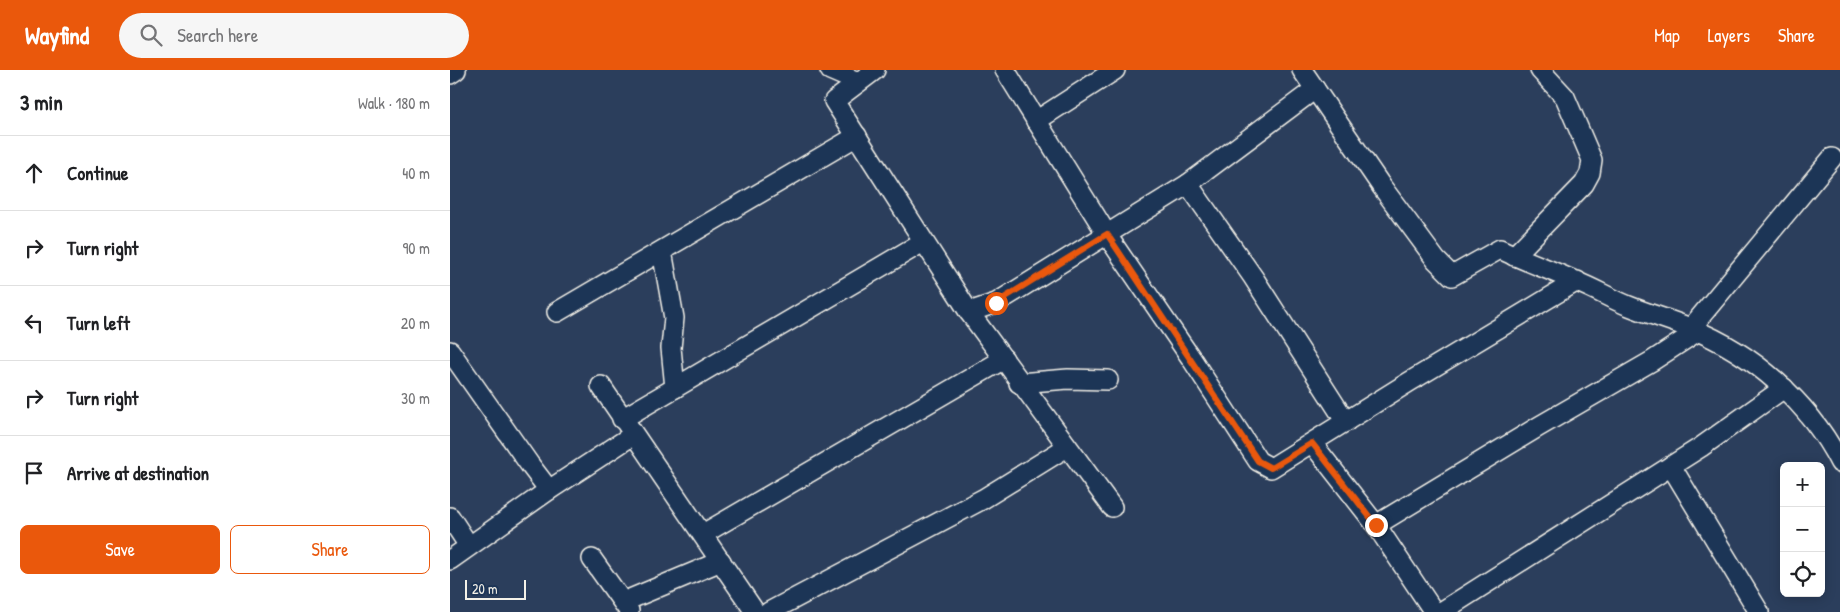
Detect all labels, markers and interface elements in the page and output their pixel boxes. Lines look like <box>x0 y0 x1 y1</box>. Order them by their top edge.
search box <box>119 13 469 58</box>
text: Wayfind <box>25 19 89 51</box>
icon: search <box>137 21 165 49</box>
text: Search here <box>177 22 258 48</box>
text: Map <box>1654 23 1680 48</box>
text: Layers <box>1708 23 1750 48</box>
text: Share <box>1778 23 1815 48</box>
text: 3 min <box>20 88 63 117</box>
text: Walk · 180 m <box>358 92 430 114</box>
icon: ahead <box>20 159 48 187</box>
text: Continue <box>67 160 128 186</box>
text: 40 m <box>402 162 430 184</box>
icon: right <box>20 234 48 262</box>
text: Turn right <box>67 235 138 261</box>
text: 90 m <box>402 237 430 259</box>
route start <box>985 292 1008 315</box>
icon: left <box>20 309 48 337</box>
text: Turn left <box>67 310 130 336</box>
text: 20 m <box>401 312 430 334</box>
icon: right <box>20 384 48 412</box>
text: Turn right <box>67 385 138 411</box>
text: 30 m <box>401 387 430 409</box>
icon: arrive <box>20 459 48 487</box>
text: Arrive at destination <box>67 460 209 486</box>
map controls <box>1780 462 1825 597</box>
button: + <box>1780 462 1825 507</box>
button: − <box>1780 507 1825 552</box>
route end <box>1365 514 1388 537</box>
button: Save <box>20 525 220 574</box>
button: Share <box>230 525 430 574</box>
button: locate <box>1780 552 1825 597</box>
scale bar <box>465 577 526 600</box>
text: 20 m <box>472 579 498 598</box>

